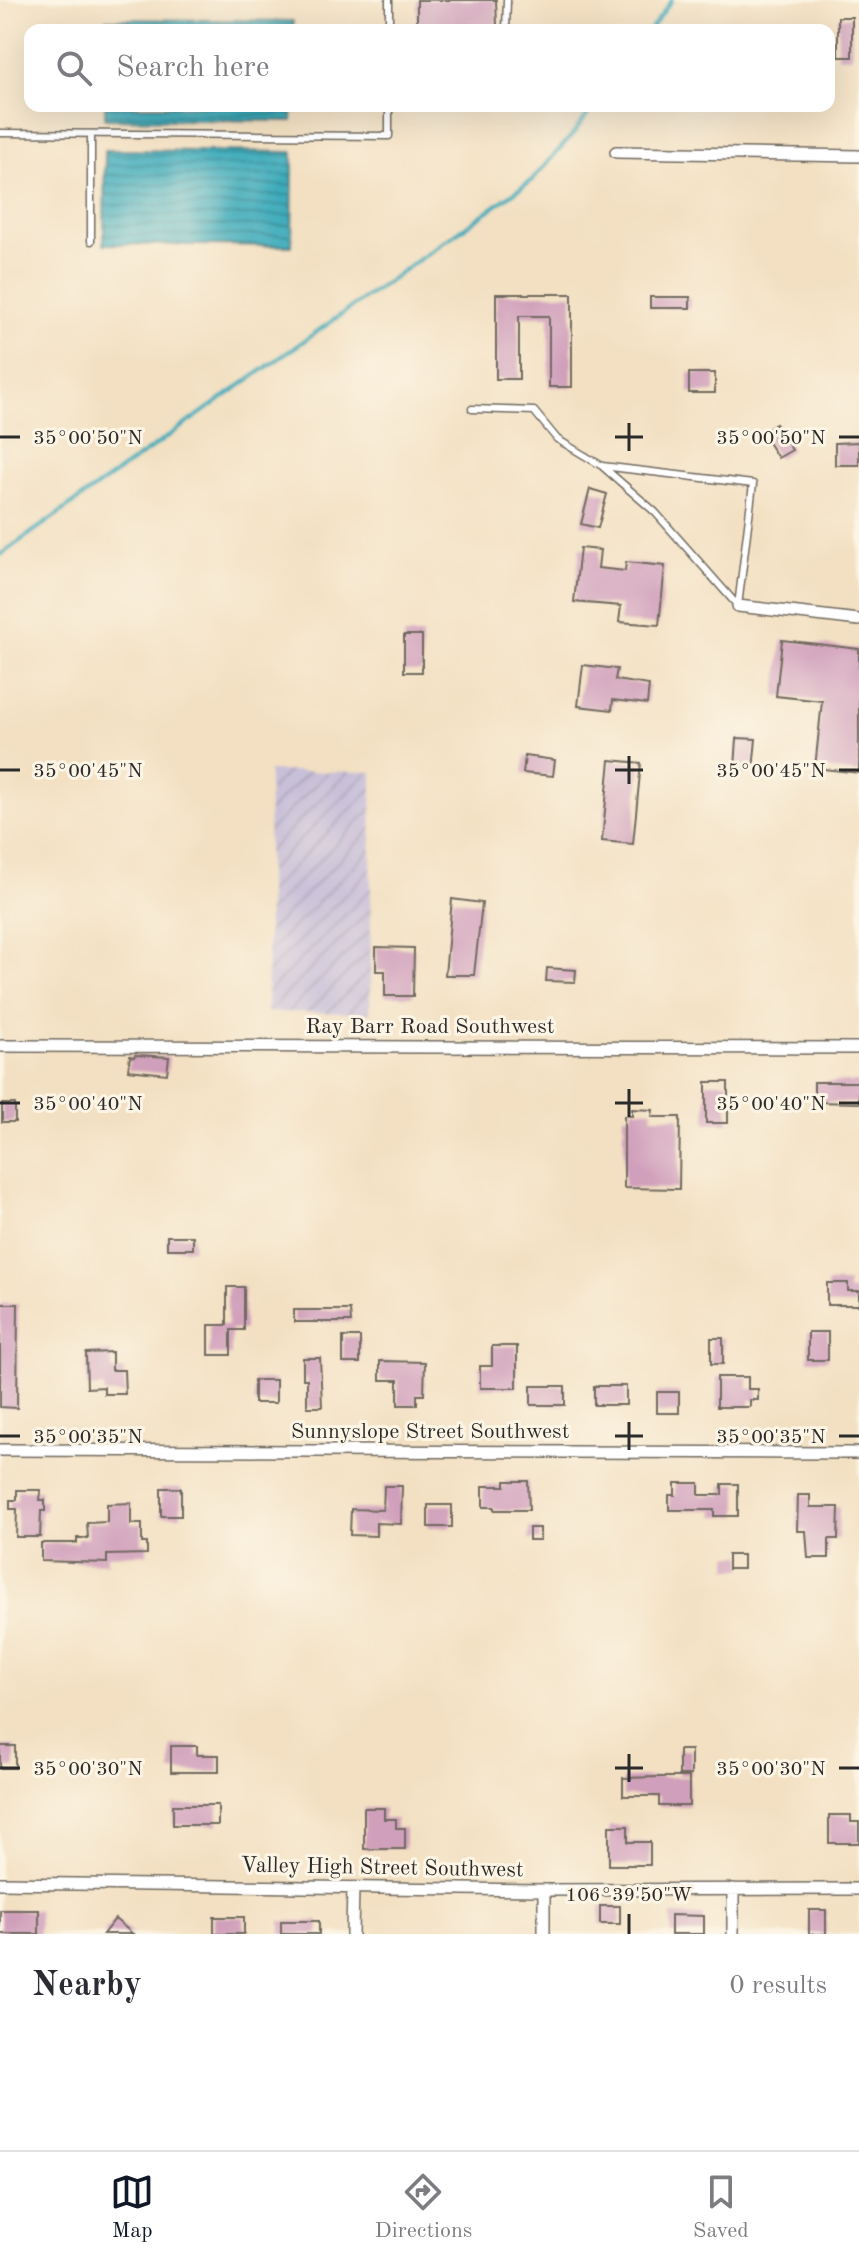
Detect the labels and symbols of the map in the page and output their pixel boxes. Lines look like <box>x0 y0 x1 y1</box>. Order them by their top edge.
text: 35°00'50"N <box>33 429 143 449</box>
text: 35°00'50"N <box>716 429 826 449</box>
text: 35°00'45"N <box>33 762 143 782</box>
text: 35°00'45"N <box>716 762 826 782</box>
street label: Ray Barr Road Southwest <box>306 1016 554 1038</box>
text: 35°00'40"N <box>33 1095 143 1115</box>
text: 35°00'40"N <box>716 1095 826 1115</box>
street label: Sunnyslope Street Southwest <box>291 1421 569 1443</box>
text: 35°00'35"N <box>33 1428 143 1448</box>
text: 35°00'35"N <box>716 1428 826 1448</box>
text: 35°00'30"N <box>33 1760 143 1780</box>
text: 35°00'30"N <box>716 1760 826 1780</box>
street label: Valley High Street Southwest <box>240 1855 524 1881</box>
text: 106°39'50"W <box>566 1886 692 1906</box>

